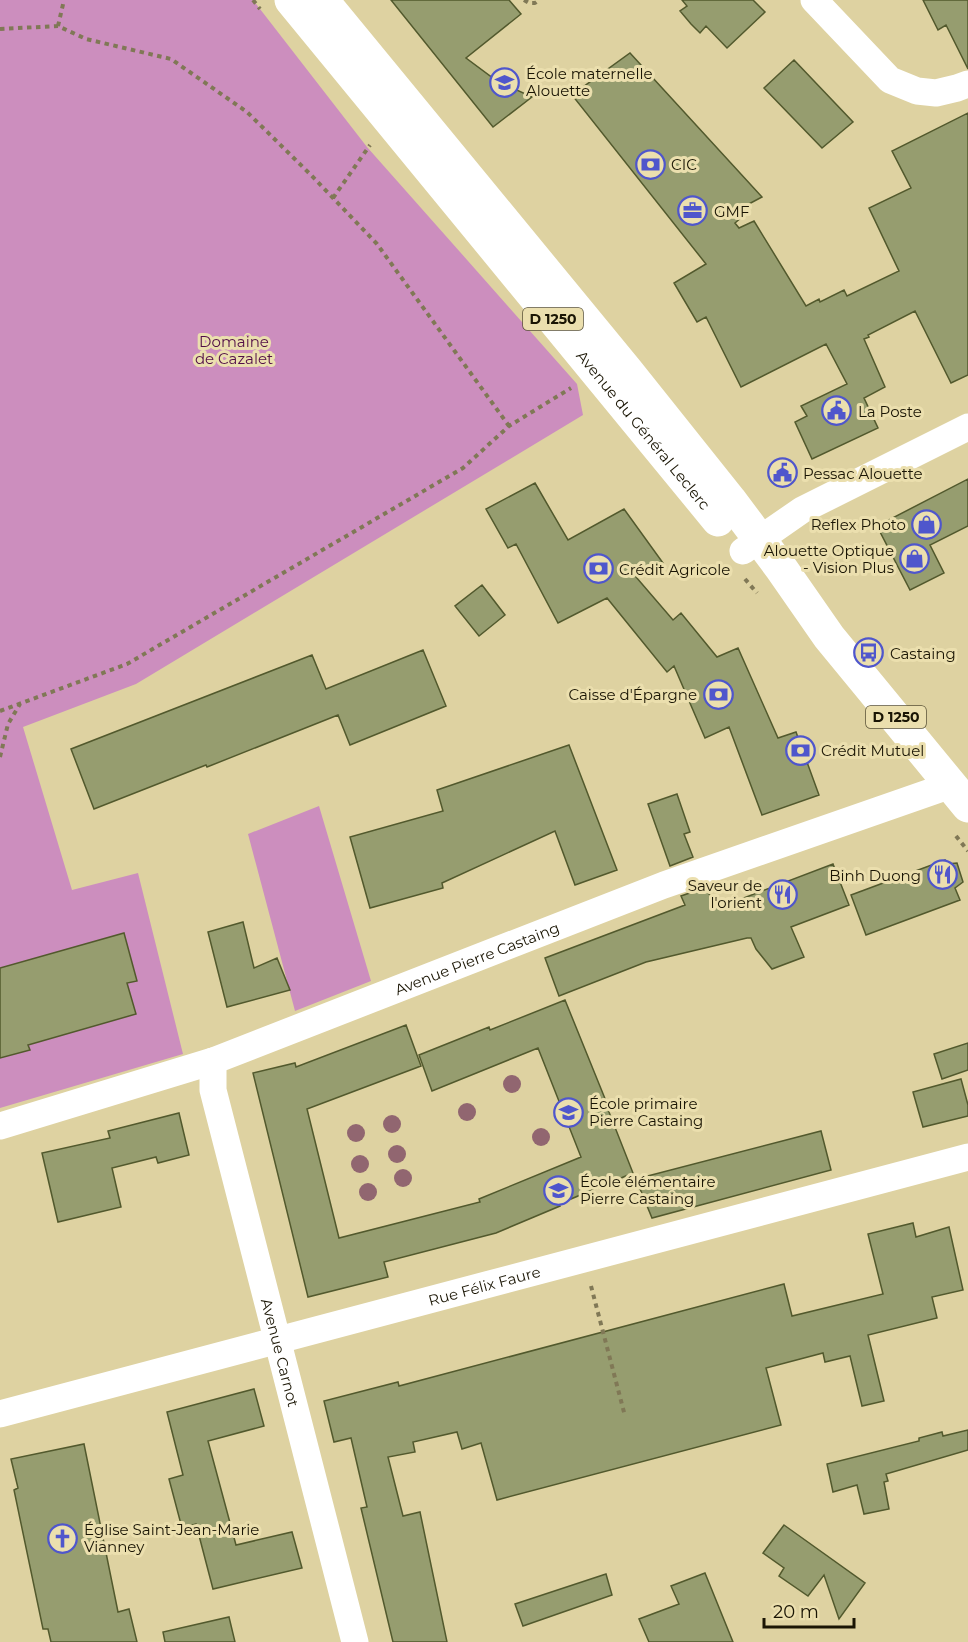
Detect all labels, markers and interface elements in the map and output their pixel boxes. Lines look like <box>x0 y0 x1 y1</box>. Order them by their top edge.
place label: École maternelle Alouette <box>526 64 653 100</box>
school or university icon: École maternelle Alouette <box>489 66 521 98</box>
bank icon: CIC <box>634 148 666 180</box>
place label: CIC <box>671 155 697 174</box>
office icon: GMF <box>677 195 709 227</box>
place label: GMF <box>714 202 749 221</box>
road number: D 1250 <box>523 308 583 330</box>
park label: Domaine de Cazalet <box>195 332 273 368</box>
street label: Avenue du Général Leclerc <box>573 346 715 513</box>
public building icon: La Poste <box>821 395 853 427</box>
place label: La Poste <box>858 402 922 421</box>
public building icon: Pessac Alouette <box>766 457 798 489</box>
place label: Pessac Alouette <box>803 464 923 483</box>
shop icon: Reflex Photo <box>911 508 943 540</box>
place label: Reflex Photo <box>811 515 906 534</box>
place label: Alouette Optique - Vision Plus <box>764 541 894 577</box>
shop icon: Alouette Optique - Vision Plus <box>899 543 931 575</box>
bank icon: Crédit Agricole <box>582 553 614 585</box>
place label: Crédit Agricole <box>619 560 730 579</box>
bus stop icon: Castaing <box>853 637 885 669</box>
place label: Castaing <box>890 644 956 663</box>
bank icon: Caisse d'Épargne <box>702 678 734 710</box>
place label: Caisse d'Épargne <box>568 685 697 704</box>
road number: D 1250 <box>866 706 926 728</box>
bank icon: Crédit Mutuel <box>784 734 816 766</box>
place label: Crédit Mutuel <box>821 741 924 760</box>
restaurant icon: Binh Duong <box>926 859 958 891</box>
place label: Binh Duong <box>829 866 921 885</box>
place label: Saveur de l'orient <box>688 876 762 912</box>
restaurant icon: Saveur de l'orient <box>767 878 799 910</box>
street label: Avenue Pierre Castaing <box>392 917 562 999</box>
place label: École primaire Pierre Castaing <box>589 1094 703 1130</box>
school or university icon: École primaire Pierre Castaing <box>552 1096 584 1128</box>
place label: École élémentaire Pierre Castaing <box>580 1172 716 1208</box>
school or university icon: École élémentaire Pierre Castaing <box>543 1174 575 1206</box>
street label: Rue Félix Faure <box>426 1261 542 1309</box>
street label: Avenue Carnot <box>257 1296 304 1409</box>
place label: Église Saint-Jean-Marie Vianney <box>84 1520 259 1556</box>
church icon: Église Saint-Jean-Marie Vianney <box>47 1522 79 1554</box>
scale bar <box>764 1591 854 1629</box>
text: 20 m <box>773 1601 819 1623</box>

